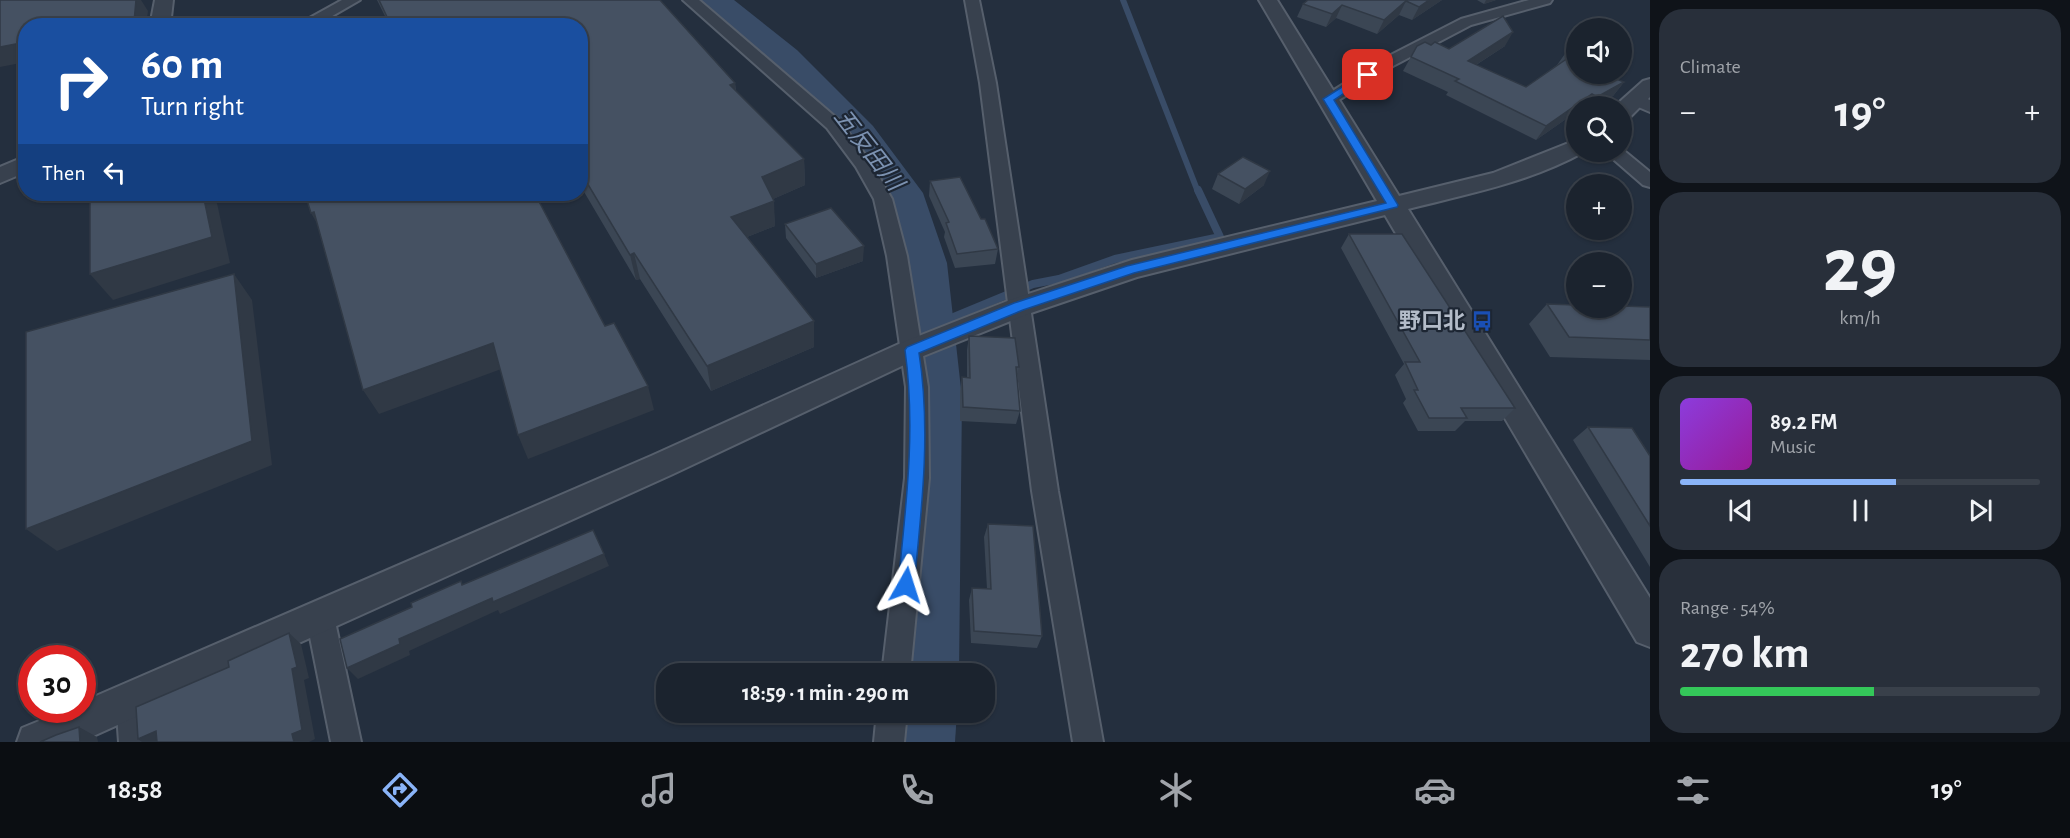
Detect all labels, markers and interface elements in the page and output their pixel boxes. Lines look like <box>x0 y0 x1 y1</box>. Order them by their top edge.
map controls <box>1566 18 1632 318</box>
button: sound <box>1566 18 1632 84</box>
icon: right <box>42 42 120 120</box>
text: 60 m <box>141 44 223 86</box>
pin <box>1342 49 1393 100</box>
text: Climate <box>1680 57 1741 77</box>
icon: arrive <box>1351 58 1384 91</box>
text: 19° <box>1834 90 1886 135</box>
text: Turn right <box>141 93 244 120</box>
button: search <box>1566 96 1632 162</box>
text: − <box>1680 96 1696 129</box>
text: + <box>2024 96 2040 129</box>
water label: 五反田川 <box>829 105 909 198</box>
icon: left <box>98 156 131 189</box>
text: Then <box>42 162 86 184</box>
button: + <box>1566 174 1632 240</box>
text: 29 <box>1823 228 1897 306</box>
button: − <box>1566 252 1632 318</box>
text: km/h <box>1839 308 1881 328</box>
place label: 野口北 <box>1399 309 1465 332</box>
bus stop icon: 野口北 <box>1470 309 1494 333</box>
text: 89.2 FM <box>1770 411 1838 433</box>
text: Music <box>1770 437 1816 457</box>
icon: previous <box>1724 494 1757 527</box>
icon: pause <box>1844 494 1877 527</box>
icon: next <box>1964 494 1997 527</box>
position arrow <box>874 553 938 617</box>
text: Range · 54% <box>1680 598 1775 618</box>
text: 270 km <box>1680 631 1809 676</box>
speed limit sign: 30 <box>18 645 96 723</box>
text: 18:59 · 1 min · 290 m <box>742 682 909 704</box>
icon: directions <box>379 769 421 811</box>
icon: music <box>638 769 680 811</box>
icon: phone <box>896 769 938 811</box>
icon: climate <box>1155 769 1197 811</box>
icon: car <box>1414 769 1456 811</box>
icon: filters <box>1672 769 1714 811</box>
text: 18:58 <box>108 776 163 803</box>
text: 19° <box>1931 776 1962 803</box>

